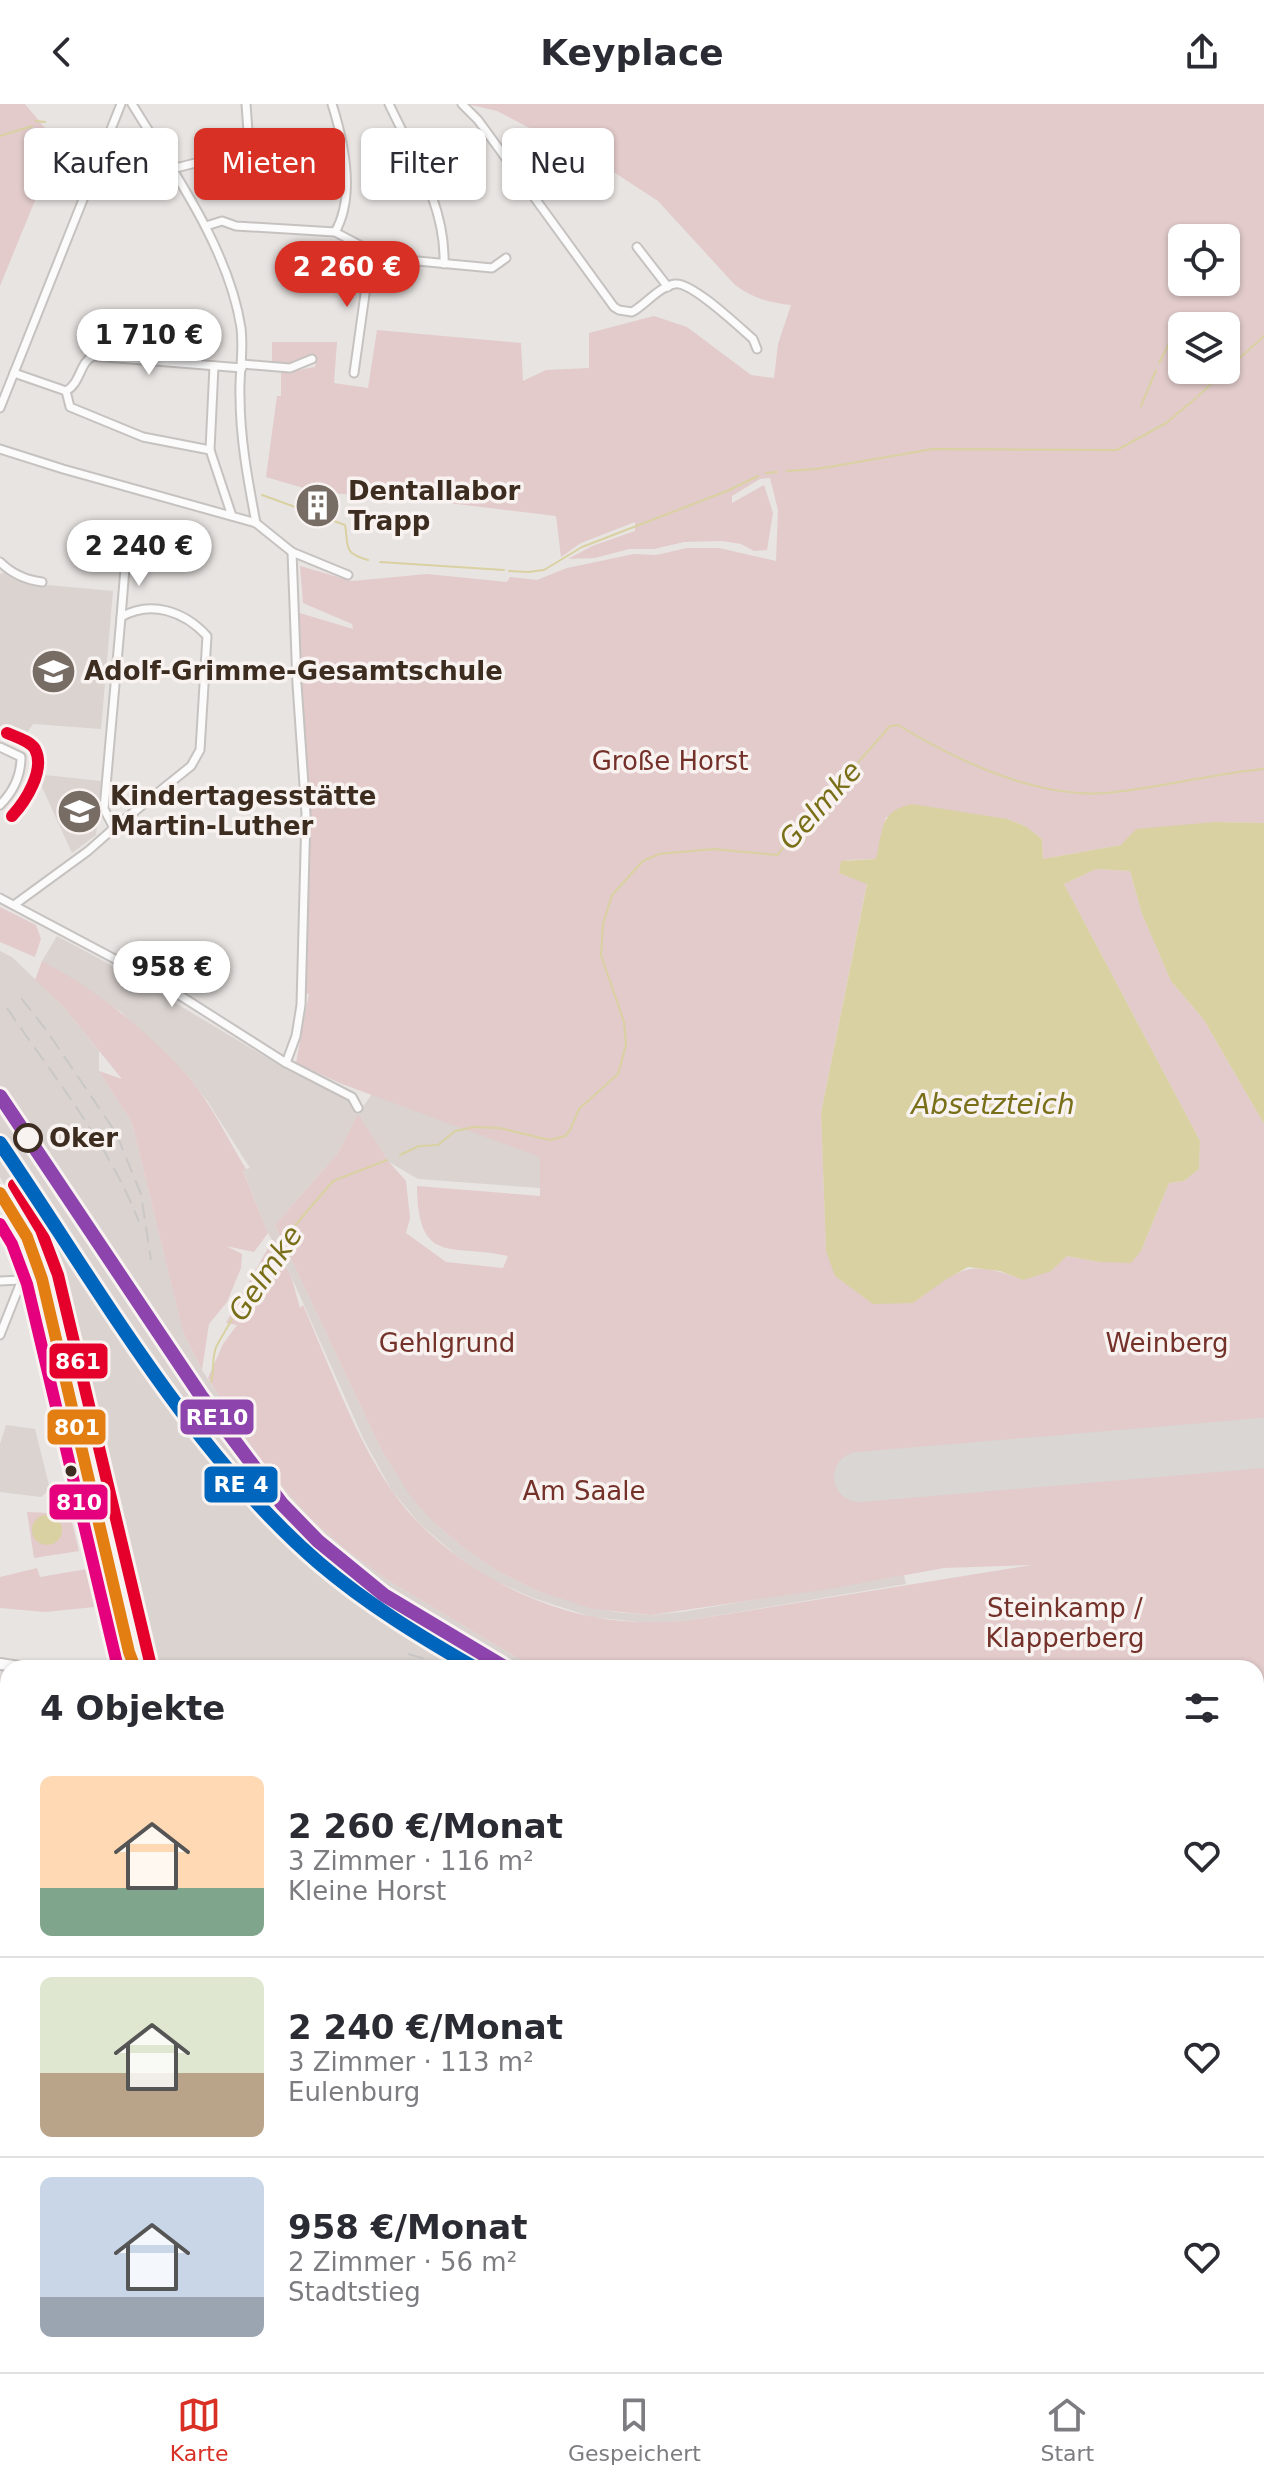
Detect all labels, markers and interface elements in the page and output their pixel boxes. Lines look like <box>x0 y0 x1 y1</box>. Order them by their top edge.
icon: back <box>40 30 84 74</box>
icon: share <box>1180 30 1224 74</box>
text: Keyplace <box>540 32 724 73</box>
chip: Kaufen <box>24 128 178 200</box>
chip: Mieten <box>194 128 345 200</box>
chip: Filter <box>361 128 486 200</box>
chip: Neu <box>502 128 614 200</box>
map controls <box>1168 224 1240 384</box>
button: locate <box>1168 224 1240 296</box>
pin: 2 260 € <box>273 241 421 309</box>
text: 2 260 € <box>293 252 401 282</box>
pin: 1 710 € <box>75 309 223 377</box>
button: layers <box>1168 312 1240 384</box>
text: 1 710 € <box>95 320 203 350</box>
place label: Dentallabor Trapp <box>348 476 521 536</box>
building icon: Dentallabor Trapp <box>293 482 341 530</box>
pin: 2 240 € <box>65 520 213 588</box>
text: 2 240 € <box>85 531 193 561</box>
school or university icon: Adolf-Grimme-Gesamtschule <box>29 647 77 695</box>
place label: Adolf-Grimme-Gesamtschule <box>84 656 503 686</box>
park label: Große Horst <box>592 746 748 776</box>
water label: Gelmke <box>772 754 869 856</box>
place label: Kindertagesstätte Martin-Luther <box>110 781 376 841</box>
school or university icon: Kindertagesstätte Martin-Luther <box>55 787 103 835</box>
pin: 958 € <box>116 941 228 1009</box>
text: 958 € <box>131 952 213 982</box>
water label: Absetzteich <box>909 1088 1075 1121</box>
place label: Oker <box>49 1123 118 1153</box>
marker: Oker <box>14 1124 42 1152</box>
water label: Gelmke <box>222 1220 309 1327</box>
park label: Gehlgrund <box>379 1328 515 1358</box>
park label: Weinberg <box>1105 1328 1229 1358</box>
line badge: 861 <box>48 1342 109 1380</box>
text: 861 <box>55 1349 101 1374</box>
line badge: RE10 <box>179 1398 255 1436</box>
text: RE10 <box>186 1405 248 1430</box>
line badge: 801 <box>46 1408 107 1446</box>
text: 801 <box>54 1415 100 1440</box>
unlabelled marker <box>63 1463 79 1479</box>
line badge: RE 4 <box>203 1465 279 1504</box>
text: RE 4 <box>214 1472 268 1497</box>
park label: Am Saale <box>523 1476 645 1506</box>
line badge: 810 <box>48 1483 109 1521</box>
text: 810 <box>56 1490 102 1515</box>
park label: Steinkamp / Klapperberg <box>985 1593 1145 1653</box>
icon: filters <box>1180 1686 1224 1730</box>
text: 4 Objekte <box>40 1688 225 1728</box>
text: 2 260 €/Monat <box>288 1806 563 1846</box>
icon: home <box>104 1808 200 1904</box>
icon: heart <box>1180 1834 1224 1878</box>
text: 3 Zimmer · 116 m² <box>288 1846 534 1876</box>
text: Kleine Horst <box>288 1876 446 1906</box>
text: 2 240 €/Monat <box>288 2007 563 2047</box>
icon: home <box>104 2009 200 2105</box>
icon: heart <box>1180 2035 1224 2079</box>
text: 3 Zimmer · 113 m² <box>288 2047 534 2077</box>
text: Eulenburg <box>288 2077 420 2107</box>
text: 958 €/Monat <box>288 2207 527 2247</box>
icon: home <box>104 2209 200 2305</box>
icon: heart <box>1180 2235 1224 2279</box>
text: 2 Zimmer · 56 m² <box>288 2247 517 2277</box>
text: Stadtstieg <box>288 2277 421 2307</box>
tab: Karte <box>170 2393 229 2466</box>
tab: Gespeichert <box>568 2393 701 2466</box>
tab: Start <box>1040 2393 1094 2466</box>

